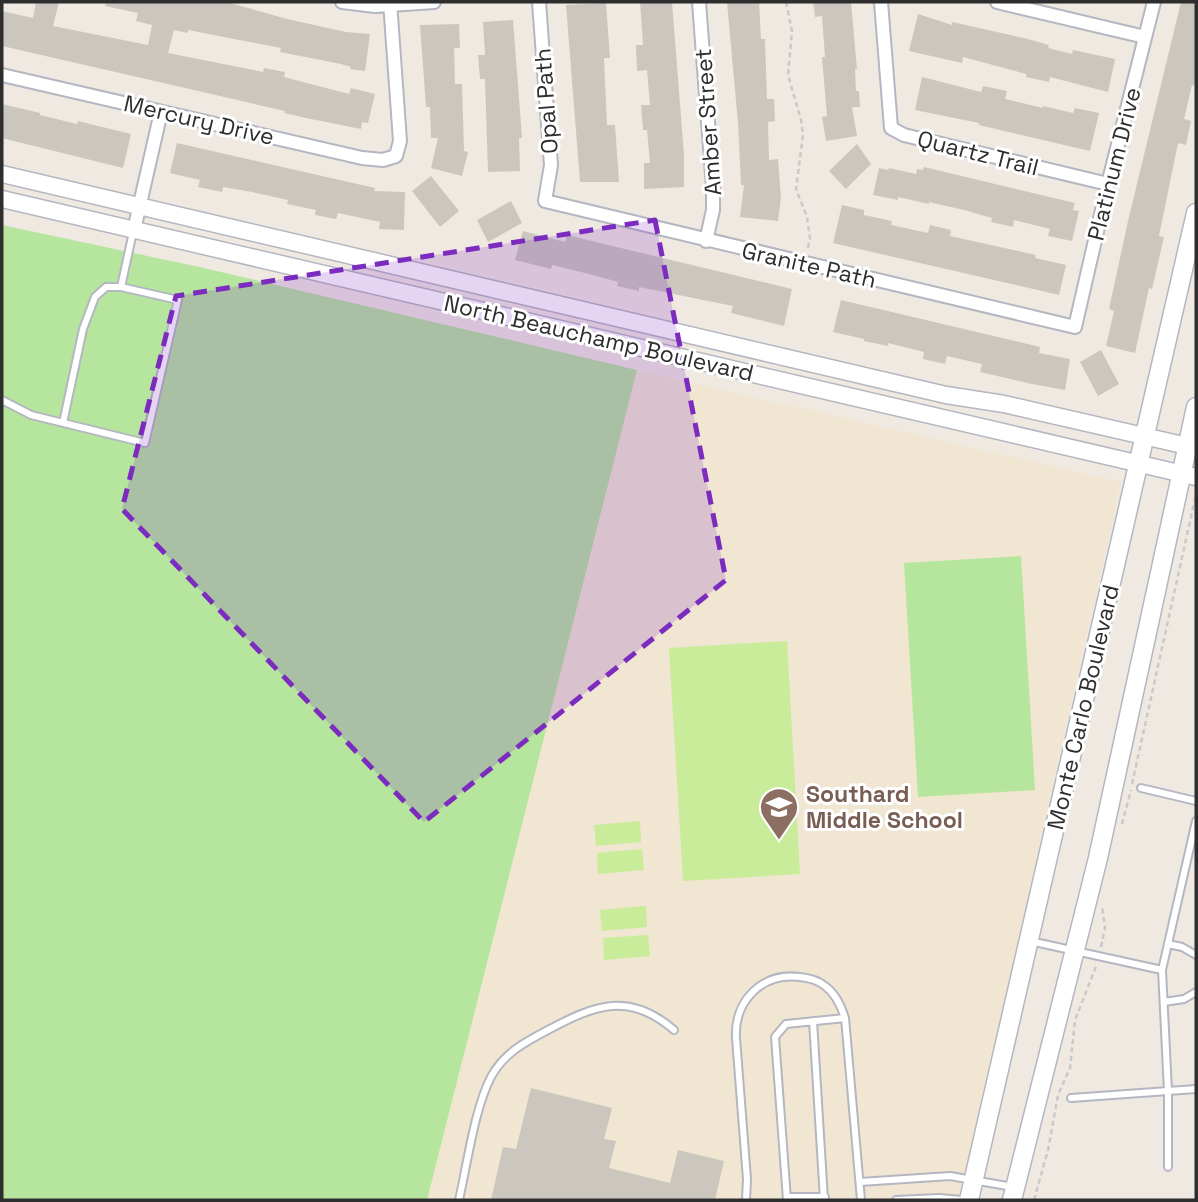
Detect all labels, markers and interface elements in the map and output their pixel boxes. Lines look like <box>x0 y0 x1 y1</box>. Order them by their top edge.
street label: Opal Path <box>527 47 565 155</box>
street label: Amber Street <box>688 47 728 197</box>
street label: Platinum Drive <box>1080 84 1148 244</box>
street label: Mercury Drive <box>121 88 277 152</box>
street label: Quartz Trail <box>914 123 1042 183</box>
street label: Granite Path <box>739 235 879 295</box>
street label: North Beauchamp Boulevard <box>441 288 757 388</box>
street label: Monte Carlo Boulevard <box>1040 582 1126 832</box>
place label: Southard Middle School <box>806 779 963 835</box>
school or university icon: Southard Middle School <box>758 786 800 841</box>

